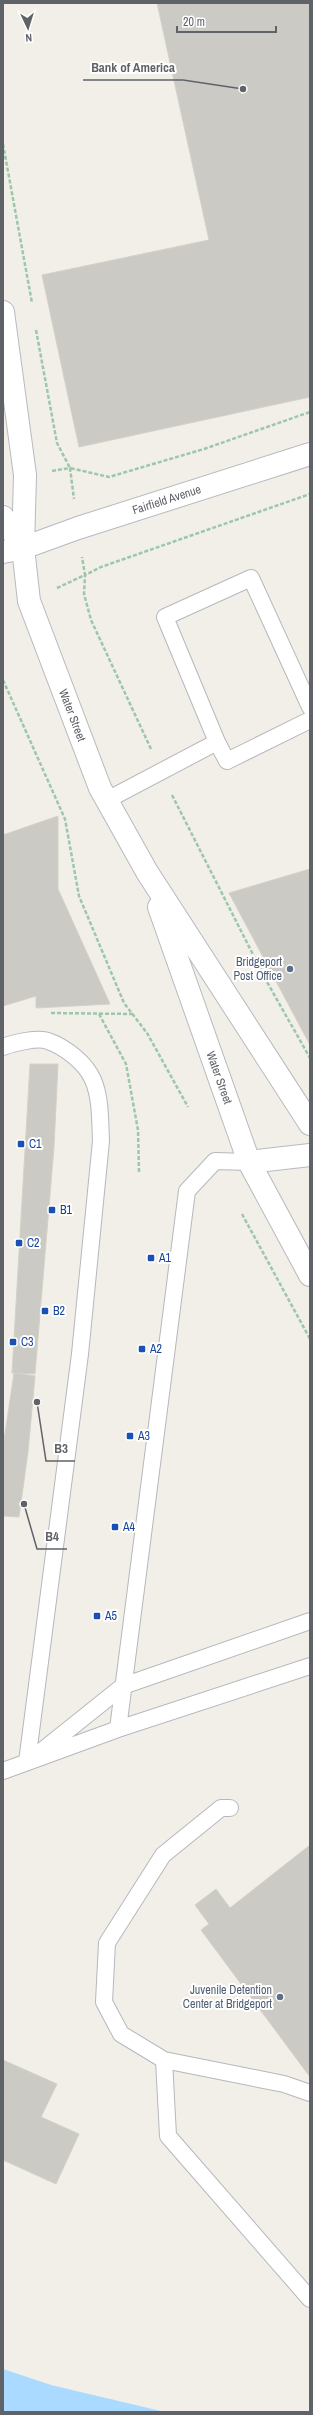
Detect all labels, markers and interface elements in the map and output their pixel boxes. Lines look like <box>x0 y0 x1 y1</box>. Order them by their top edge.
north arrow <box>8 8 48 48</box>
scale bar <box>177 8 276 34</box>
text: 20 m <box>183 14 205 30</box>
text: N <box>25 31 32 45</box>
callout: Bank of America <box>83 55 183 80</box>
text: Bank of America <box>91 59 175 76</box>
street label: Fairfield Avenue <box>130 481 203 518</box>
street label: Water Street <box>55 687 90 744</box>
place label: Bridgeport Post Office <box>233 954 282 984</box>
marker: Bridgeport Post Office <box>285 964 295 974</box>
street label: Water Street <box>203 1049 236 1107</box>
place label: C1 <box>29 1136 42 1152</box>
marker: C1 <box>16 1139 26 1149</box>
place label: B1 <box>60 1202 73 1218</box>
marker: B1 <box>47 1205 57 1215</box>
place label: C2 <box>27 1235 40 1251</box>
marker: C2 <box>14 1238 24 1248</box>
place label: A1 <box>158 1250 172 1266</box>
marker: A1 <box>146 1253 156 1263</box>
place label: B2 <box>53 1303 65 1319</box>
marker: B2 <box>40 1306 50 1316</box>
place label: C3 <box>21 1334 34 1350</box>
marker: C3 <box>8 1337 18 1347</box>
place label: A2 <box>149 1341 162 1357</box>
marker: A2 <box>137 1344 147 1354</box>
place label: A3 <box>137 1428 150 1444</box>
marker: A3 <box>125 1431 135 1441</box>
callout: B3 <box>46 1436 75 1461</box>
text: B3 <box>54 1440 68 1457</box>
place label: A4 <box>122 1519 136 1535</box>
marker: A4 <box>110 1522 120 1532</box>
callout: B4 <box>37 1524 67 1549</box>
text: B4 <box>45 1528 59 1545</box>
place label: A5 <box>104 1608 118 1624</box>
marker: A5 <box>92 1611 102 1621</box>
place label: Juvenile Detention Center at Bridgeport <box>183 1982 272 2012</box>
marker: Juvenile Detention Center at Bridgeport <box>275 1992 285 2002</box>

